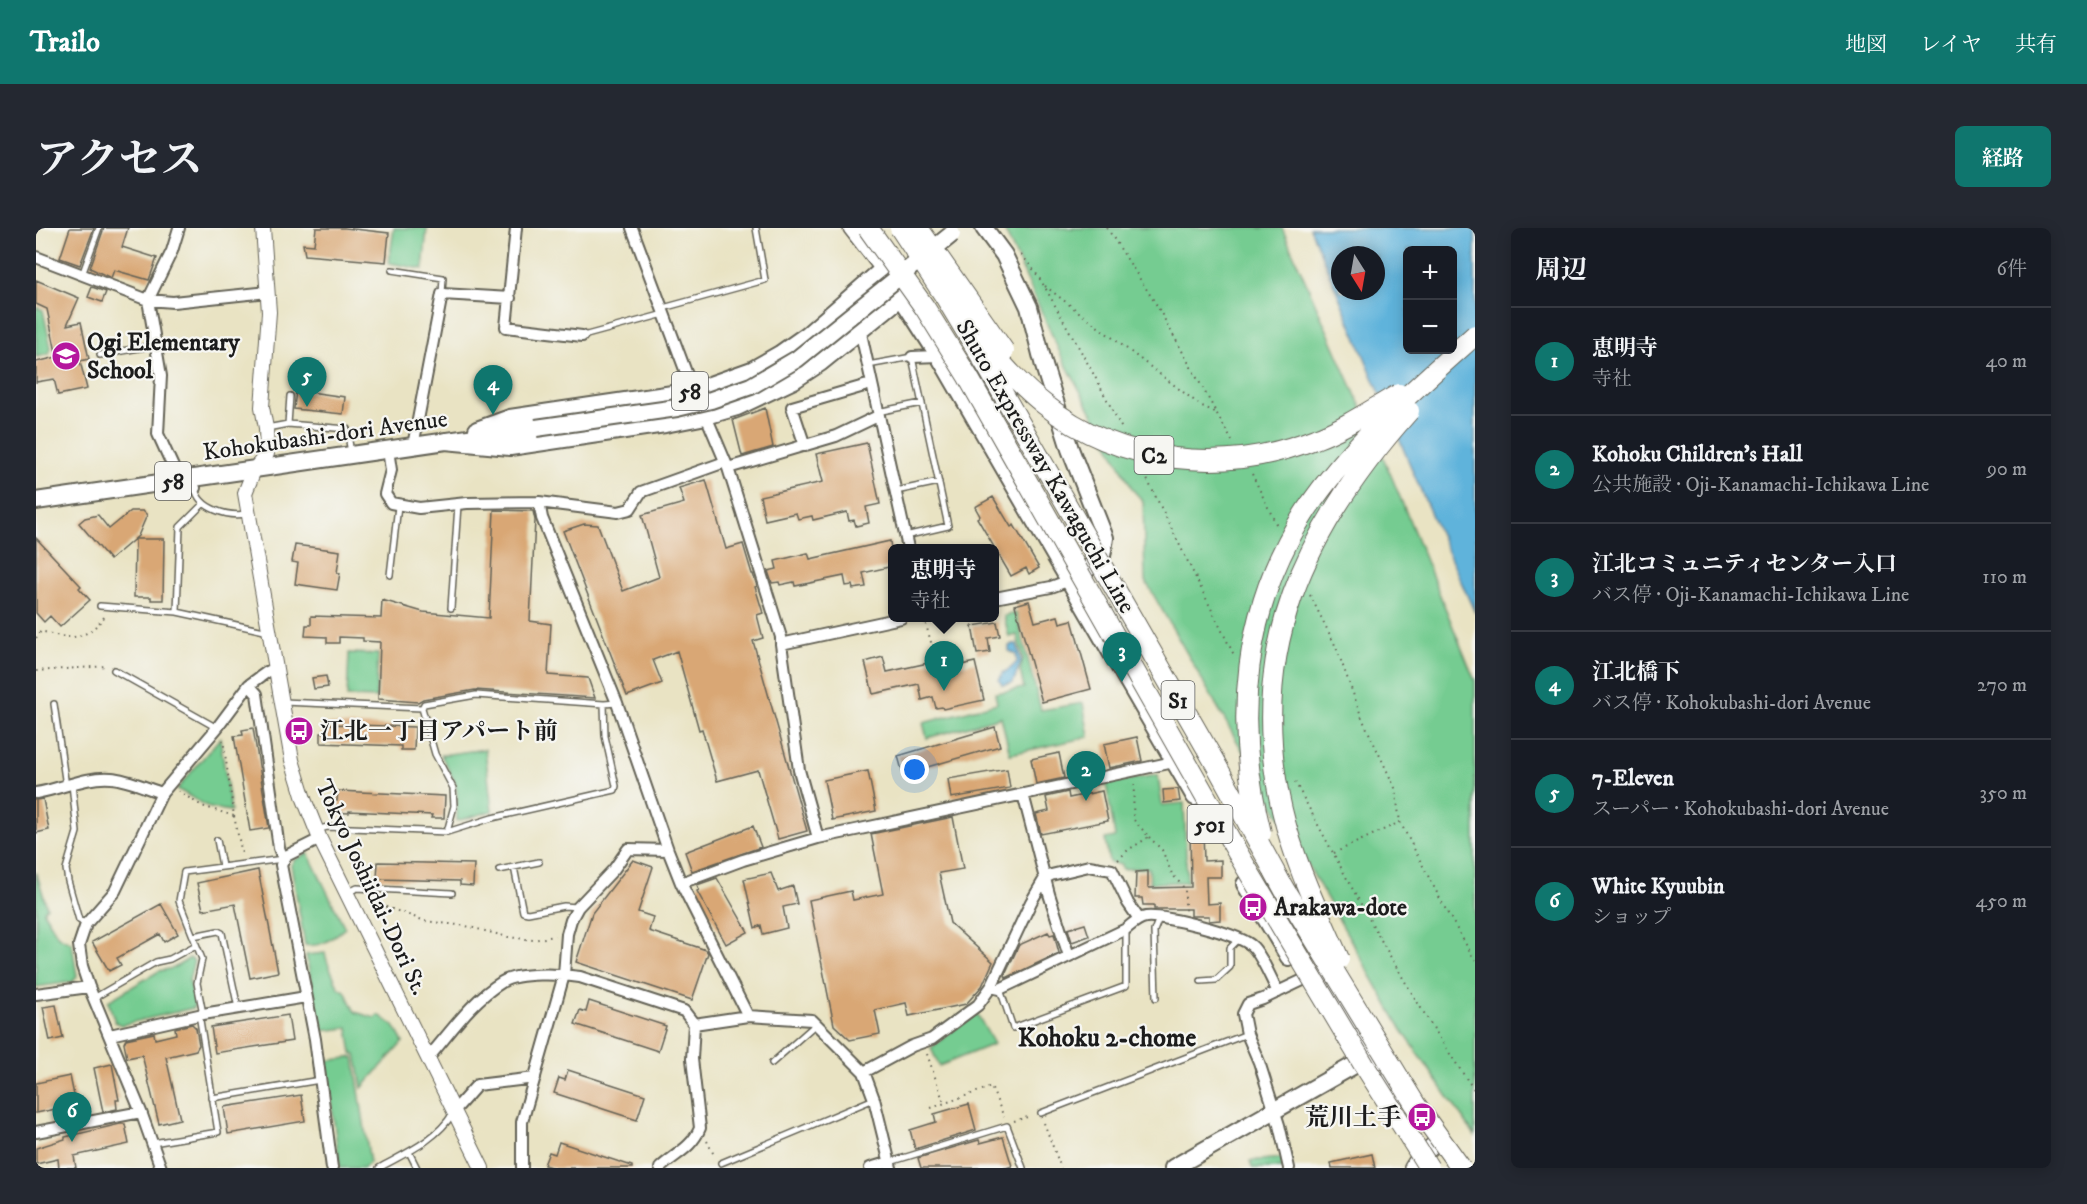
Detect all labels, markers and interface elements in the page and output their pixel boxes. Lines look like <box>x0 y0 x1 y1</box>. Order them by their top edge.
text: Trailo <box>30 25 100 60</box>
text: 地図 <box>1845 32 1887 58</box>
text: レイヤ <box>1920 32 1982 58</box>
text: 共有 <box>2015 32 2057 58</box>
button: 経路 <box>1955 126 2051 187</box>
text: アクセス <box>36 135 203 187</box>
north arrow <box>1331 246 1385 300</box>
map controls <box>1403 246 1457 354</box>
button: + <box>1403 246 1457 300</box>
text: 周辺 <box>1535 254 1587 287</box>
text: 6件 <box>1997 257 2027 282</box>
button: − <box>1403 300 1457 354</box>
street label: Shuto Expressway Kawaguchi Line <box>949 314 1142 619</box>
place label: Ogi Elementary School <box>87 328 240 386</box>
text: 恵明寺 <box>1592 335 1658 362</box>
school or university icon: Ogi Elementary School <box>50 340 82 372</box>
text: 1 <box>1551 349 1558 374</box>
text: 40 m <box>1985 349 2027 374</box>
pin: 5 <box>288 358 326 407</box>
pin: 4 <box>474 366 512 415</box>
text: 寺社 <box>1592 367 1632 392</box>
road number: 58 <box>672 372 708 410</box>
street label: Kohokubashi-dori Avenue <box>201 404 449 468</box>
road number: C2 <box>1134 436 1174 474</box>
text: Kohoku Children's Hall <box>1592 441 1803 468</box>
text: 2 <box>1550 457 1559 482</box>
text: 90 m <box>1987 457 2027 482</box>
road number: 58 <box>155 462 191 500</box>
text: 公共施設 · Oji-Kanamachi-Ichikawa Line <box>1592 473 1929 498</box>
popup <box>888 544 999 622</box>
text: 江北コミュニティセンター入口 <box>1592 551 1897 578</box>
text: 恵明寺 <box>910 557 977 584</box>
text: 3 <box>1551 565 1558 590</box>
text: 110 m <box>1982 565 2027 590</box>
text: バス停 · Oji-Kanamachi-Ichikawa Line <box>1592 583 1909 608</box>
text: 寺社 <box>910 589 950 614</box>
pin: 3 <box>1102 632 1142 682</box>
pin: 1 <box>924 642 964 691</box>
text: 江北橋下 <box>1592 659 1680 686</box>
text: 4 <box>1549 673 1560 698</box>
text: 270 m <box>1977 673 2027 698</box>
road number: S1 <box>1162 681 1194 719</box>
text: バス停 · Kohokubashi-dori Avenue <box>1592 691 1871 716</box>
bus stop icon: 江北一丁目アパート前 <box>283 715 315 747</box>
place label: 江北一丁目アパート前 <box>320 717 558 747</box>
pin: 2 <box>1066 752 1106 801</box>
your location <box>900 755 929 784</box>
text: 7-Eleven <box>1592 765 1674 792</box>
street label: Tokyo Joshiidai-Dori St. <box>308 775 434 1000</box>
text: 5 <box>1550 781 1559 806</box>
text: 350 m <box>1980 781 2027 806</box>
text: スーパー · Kohokubashi-dori Avenue <box>1592 797 1889 822</box>
road number: 501 <box>1188 805 1232 843</box>
text: White Kyuubin <box>1592 873 1725 900</box>
text: 6 <box>1549 889 1560 914</box>
text: 450 m <box>1976 889 2027 914</box>
bus stop icon: Arakawa-dote <box>1237 891 1269 923</box>
place label: Arakawa-dote <box>1273 893 1407 923</box>
text: ショップ <box>1592 905 1672 930</box>
district label: Kohoku 2-chome <box>1018 1022 1196 1055</box>
pin: 6 <box>52 1092 92 1142</box>
bus stop icon: 荒川土手 <box>1406 1101 1438 1133</box>
place label: 荒川土手 <box>1305 1103 1401 1133</box>

